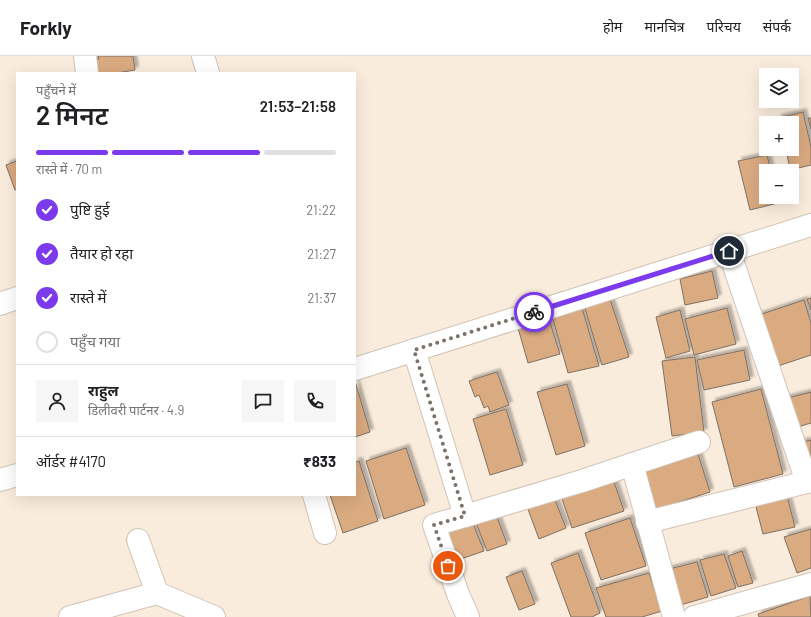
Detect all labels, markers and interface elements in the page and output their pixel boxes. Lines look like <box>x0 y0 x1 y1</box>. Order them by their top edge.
text: Forkly <box>20 16 72 39</box>
text: होम <box>603 18 622 35</box>
text: मानचित्र <box>644 18 685 35</box>
text: परिचय <box>707 18 741 35</box>
text: संपर्क <box>763 18 791 35</box>
map controls <box>759 68 799 204</box>
button: layers <box>759 68 799 108</box>
text: पहुँचने में <box>36 82 76 98</box>
text: 21:53–21:58 <box>260 97 336 115</box>
text: 2 मिनट <box>36 99 108 130</box>
button: + <box>759 116 799 156</box>
text: रास्ते में · 70 m <box>36 161 102 177</box>
button: − <box>759 164 799 204</box>
icon: check <box>36 199 58 221</box>
text: पुष्टि हुई <box>70 200 110 218</box>
text: 21:22 <box>306 202 336 218</box>
pin <box>712 234 746 268</box>
icon: home <box>718 240 740 262</box>
icon: check <box>36 243 58 265</box>
text: तैयार हो रहा <box>70 244 133 262</box>
text: 21:27 <box>307 246 336 262</box>
icon: check <box>36 287 58 309</box>
text: रास्ते में <box>70 288 106 306</box>
text: 21:37 <box>307 290 336 306</box>
courier <box>514 292 554 332</box>
icon: bike <box>523 301 545 323</box>
text: पहुँच गया <box>70 332 120 350</box>
button: person <box>36 380 78 422</box>
button: chat <box>242 380 284 422</box>
button: phone <box>294 380 336 422</box>
text: राहुल <box>88 381 119 399</box>
text: डिलीवरी पार्टनर · 4.9 <box>88 402 184 418</box>
text: ऑर्डर #4170 <box>36 452 106 470</box>
text: ₹833 <box>303 452 336 470</box>
pin <box>431 549 465 583</box>
icon: bag <box>437 555 459 577</box>

